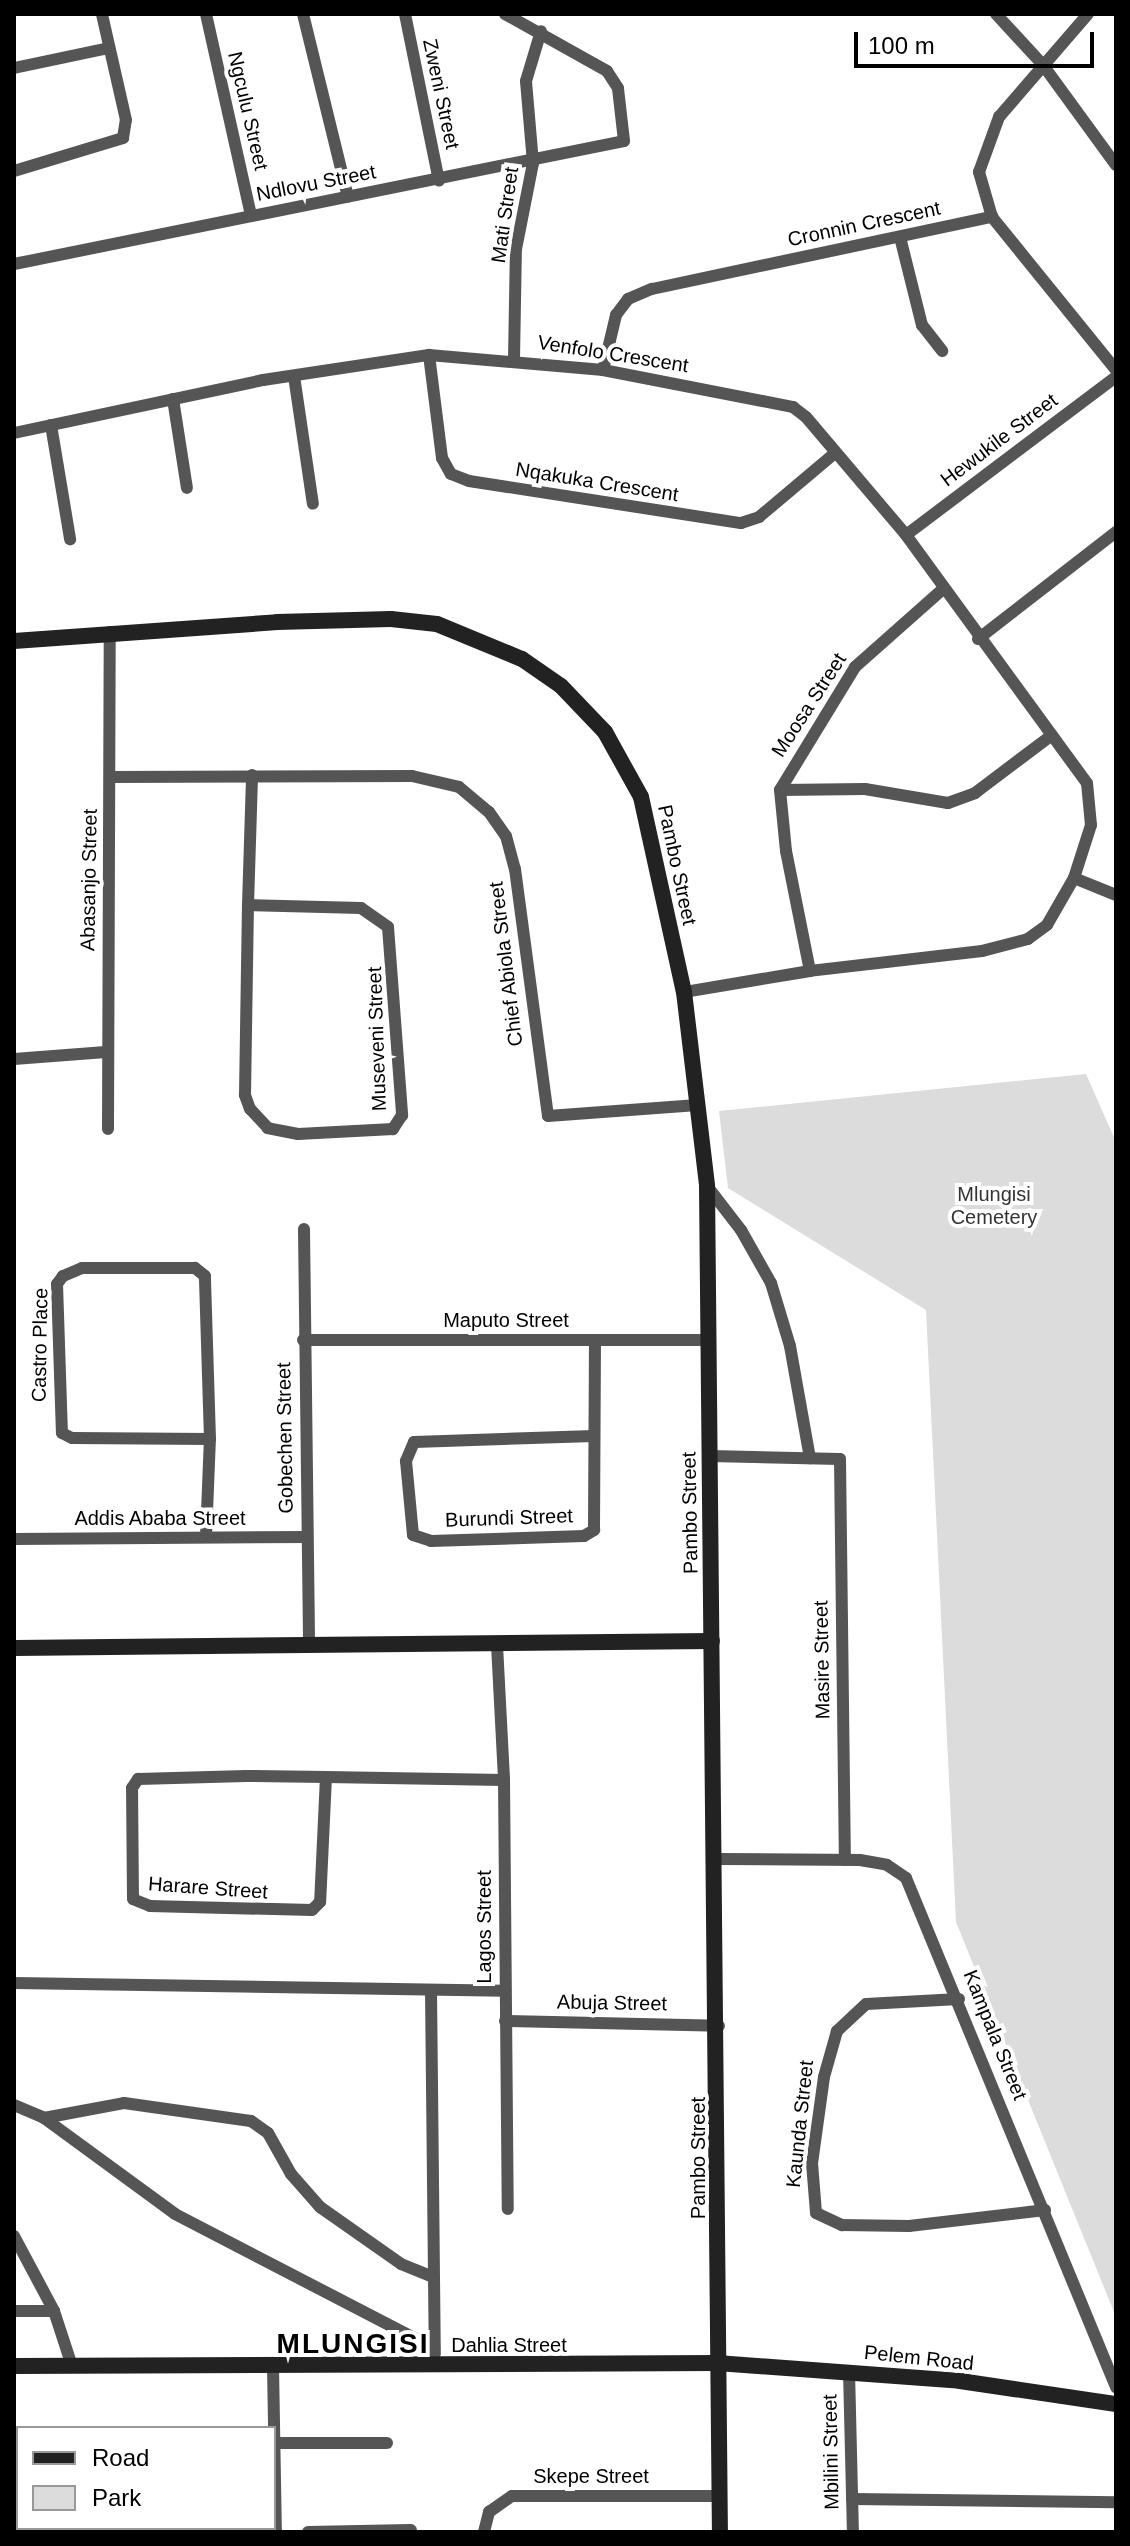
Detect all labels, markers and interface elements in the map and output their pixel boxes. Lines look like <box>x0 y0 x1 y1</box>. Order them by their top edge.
scale bar <box>858 16 1098 66</box>
text: 100 m <box>868 32 935 59</box>
street label: Zweni Street <box>418 37 464 151</box>
street label: Ngculu Street <box>223 49 273 173</box>
street label: Ndlovu Street <box>254 160 378 206</box>
street label: Mati Street <box>486 165 524 265</box>
street label: Cronnin Crescent <box>785 196 943 252</box>
street label: Venfolo Crescent <box>536 330 690 378</box>
street label: Hewukile Street <box>936 388 1062 492</box>
street label: Nqakuka Crescent <box>514 457 680 507</box>
street label: Moosa Street <box>767 649 851 761</box>
street label: Pambo Street <box>653 803 701 927</box>
street label: Abasanjo Street <box>76 809 102 951</box>
street label: Chief Abiola Street <box>484 880 528 1048</box>
street label: Museveni Street <box>362 966 392 1112</box>
park label: Mlungisi Cemetery <box>951 1183 1037 1230</box>
street label: Castro Place <box>27 1288 53 1402</box>
street label: Maputo Street <box>443 1308 569 1332</box>
street label: Gobechen Street <box>272 1362 298 1514</box>
street label: Pambo Street <box>677 1452 703 1574</box>
street label: Burundi Street <box>445 1504 573 1532</box>
street label: Addis Ababa Street <box>74 1506 246 1530</box>
street label: Masire Street <box>809 1600 835 1720</box>
street label: Lagos Street <box>472 1870 496 1984</box>
street label: Harare Street <box>147 1872 269 1904</box>
street label: Kampala Street <box>958 1967 1032 2103</box>
street label: Abuja Street <box>557 1990 667 2016</box>
street label: Kaunda Street <box>781 2059 819 2189</box>
street label: Pambo Street <box>686 2097 710 2219</box>
district label: MLUNGISI <box>277 2327 429 2361</box>
street label: Dahlia Street <box>451 2333 567 2357</box>
street label: Pelem Road <box>863 2340 975 2376</box>
street label: Mbilini Street <box>818 2394 844 2510</box>
legend <box>16 2426 276 2530</box>
text: Road <box>92 2444 149 2471</box>
street label: Skepe Street <box>533 2464 649 2488</box>
text: Park <box>92 2484 141 2511</box>

